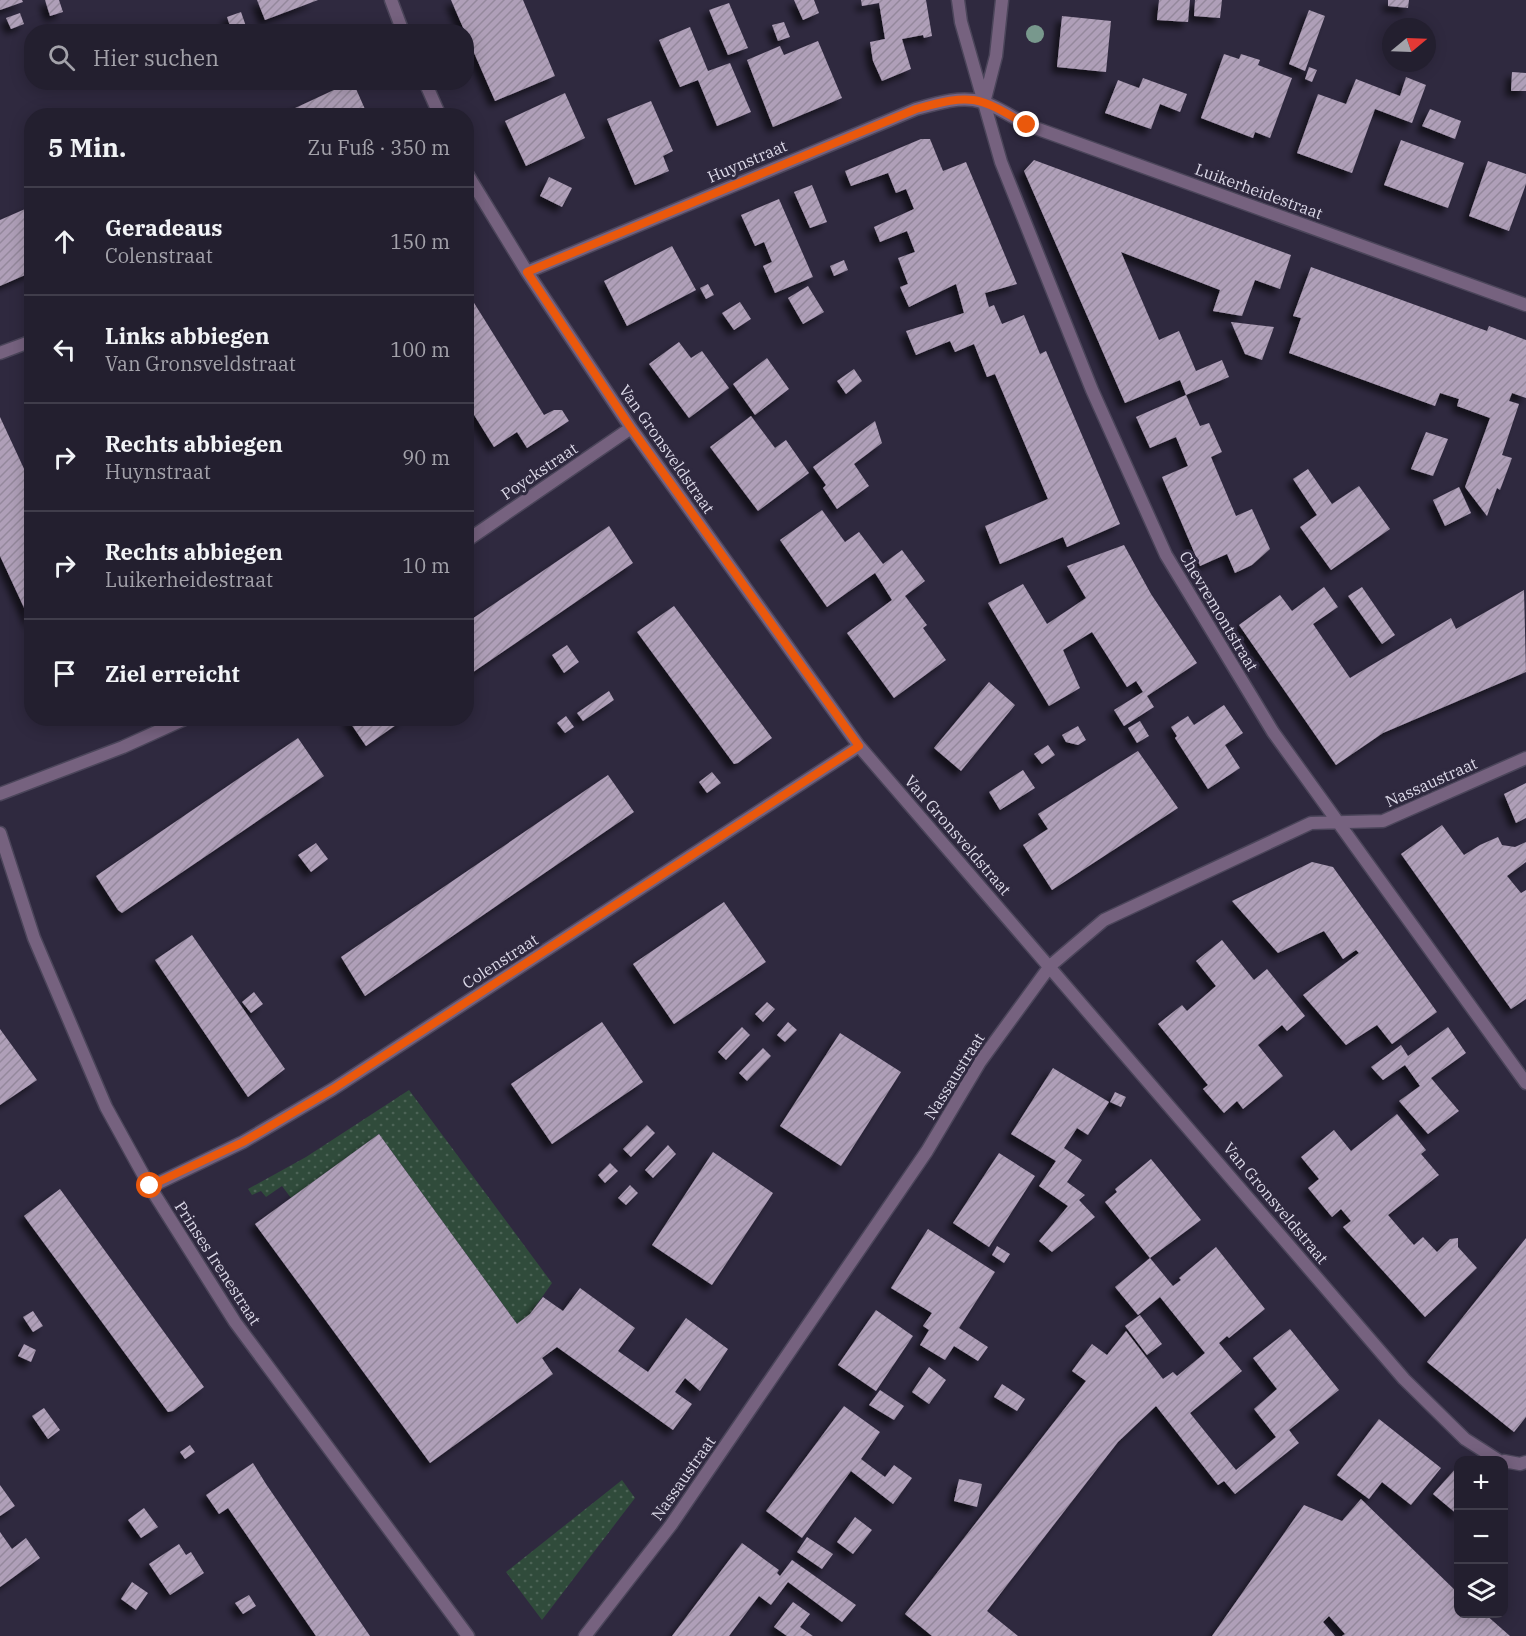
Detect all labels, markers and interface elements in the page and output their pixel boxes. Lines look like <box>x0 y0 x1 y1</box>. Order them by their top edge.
north arrow <box>1382 18 1436 72</box>
search box <box>24 24 474 90</box>
icon: search <box>45 41 78 74</box>
text: Hier suchen <box>93 43 219 72</box>
route end <box>1013 111 1039 137</box>
text: 5 Min. <box>48 130 126 164</box>
text: Zu Fuß · 350 m <box>308 134 450 161</box>
street label: Huynstraat <box>704 135 790 187</box>
street label: Luikerheidestraat <box>1192 159 1326 223</box>
text: Geradeaus <box>105 213 222 242</box>
icon: ahead <box>48 225 81 258</box>
text: 150 m <box>390 228 450 255</box>
text: Colenstraat <box>105 242 213 269</box>
text: Links abbiegen <box>105 321 270 350</box>
icon: left <box>48 333 81 366</box>
text: 100 m <box>390 336 450 363</box>
text: Van Gronsveldstraat <box>105 350 296 377</box>
street label: Van Gronsveldstraat <box>615 381 719 518</box>
text: Rechts abbiegen <box>105 429 283 458</box>
street label: Poyckstraat <box>497 438 581 504</box>
icon: right <box>48 441 81 474</box>
text: 90 m <box>402 444 450 471</box>
text: Huynstraat <box>105 458 211 485</box>
text: Rechts abbiegen <box>105 537 283 566</box>
street label: Chevremontstraat <box>1175 547 1263 675</box>
icon: right <box>48 549 81 582</box>
text: 10 m <box>402 552 450 579</box>
text: Luikerheidestraat <box>105 566 273 593</box>
icon: arrive <box>48 657 81 690</box>
text: Ziel erreicht <box>105 659 240 688</box>
street label: Nassaustraat <box>1382 753 1480 811</box>
street label: Van Gronsveldstraat <box>900 771 1016 899</box>
street label: Colenstraat <box>458 929 542 993</box>
street label: Nassaustraat <box>919 1029 989 1123</box>
street label: Van Gronsveldstraat <box>1219 1138 1333 1268</box>
route start <box>136 1172 162 1198</box>
street label: Prinses Irenestraat <box>171 1197 266 1329</box>
street label: Nassaustraat <box>647 1432 720 1524</box>
map controls <box>1454 1456 1508 1618</box>
button: + <box>1454 1456 1508 1510</box>
button: − <box>1454 1510 1508 1564</box>
button: layers <box>1454 1564 1508 1618</box>

